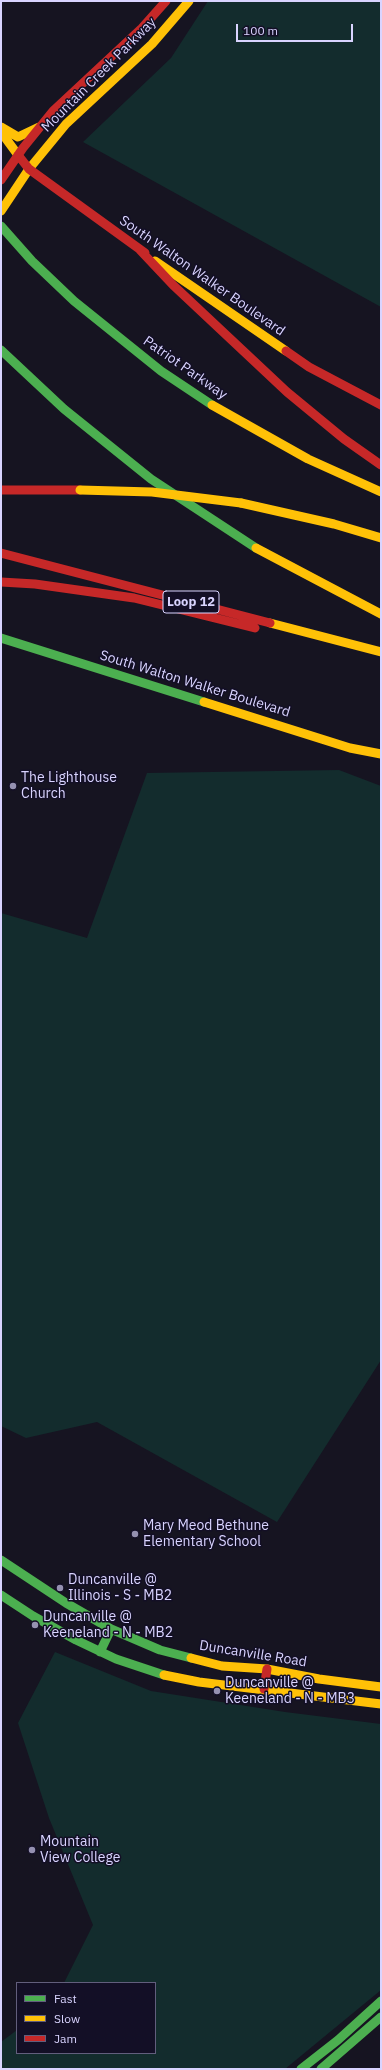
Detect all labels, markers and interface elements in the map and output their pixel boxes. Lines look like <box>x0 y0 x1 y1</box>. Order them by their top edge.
street label: Mountain Creek Parkway <box>38 14 160 136</box>
scale bar <box>238 16 355 42</box>
text: 100 m <box>243 23 278 38</box>
street label: South Walton Walker Boulevard <box>116 212 288 340</box>
street label: Patriot Parkway <box>140 333 230 403</box>
road number: Loop 12 <box>163 591 219 613</box>
street label: South Walton Walker Boulevard <box>98 647 292 721</box>
place label: The Lighthouse Church <box>21 770 117 802</box>
marker: The Lighthouse Church <box>8 781 18 791</box>
place label: Mary Meod Bethune Elementary School <box>143 1518 269 1550</box>
marker: Mary Meod Bethune Elementary School <box>130 1529 140 1539</box>
place label: Duncanville @ Illinois - S - MB2 <box>68 1572 172 1604</box>
marker: Duncanville @ Illinois - S - MB2 <box>55 1583 65 1593</box>
place label: Duncanville @ Keeneland - N - MB2 <box>43 1609 173 1642</box>
marker: Duncanville @ Keeneland - N - MB2 <box>30 1620 40 1630</box>
street label: Duncanville Road <box>198 1637 308 1671</box>
place label: Duncanville @ Keeneland - N - MB3 <box>225 1675 355 1708</box>
marker: Duncanville @ Keeneland - N - MB3 <box>212 1686 222 1696</box>
place label: Mountain View College <box>40 1834 120 1866</box>
marker: Mountain View College <box>27 1845 37 1855</box>
legend <box>16 1982 156 2054</box>
text: Fast <box>54 1991 77 2006</box>
text: Slow <box>54 2011 80 2026</box>
text: Jam <box>54 2031 77 2046</box>

